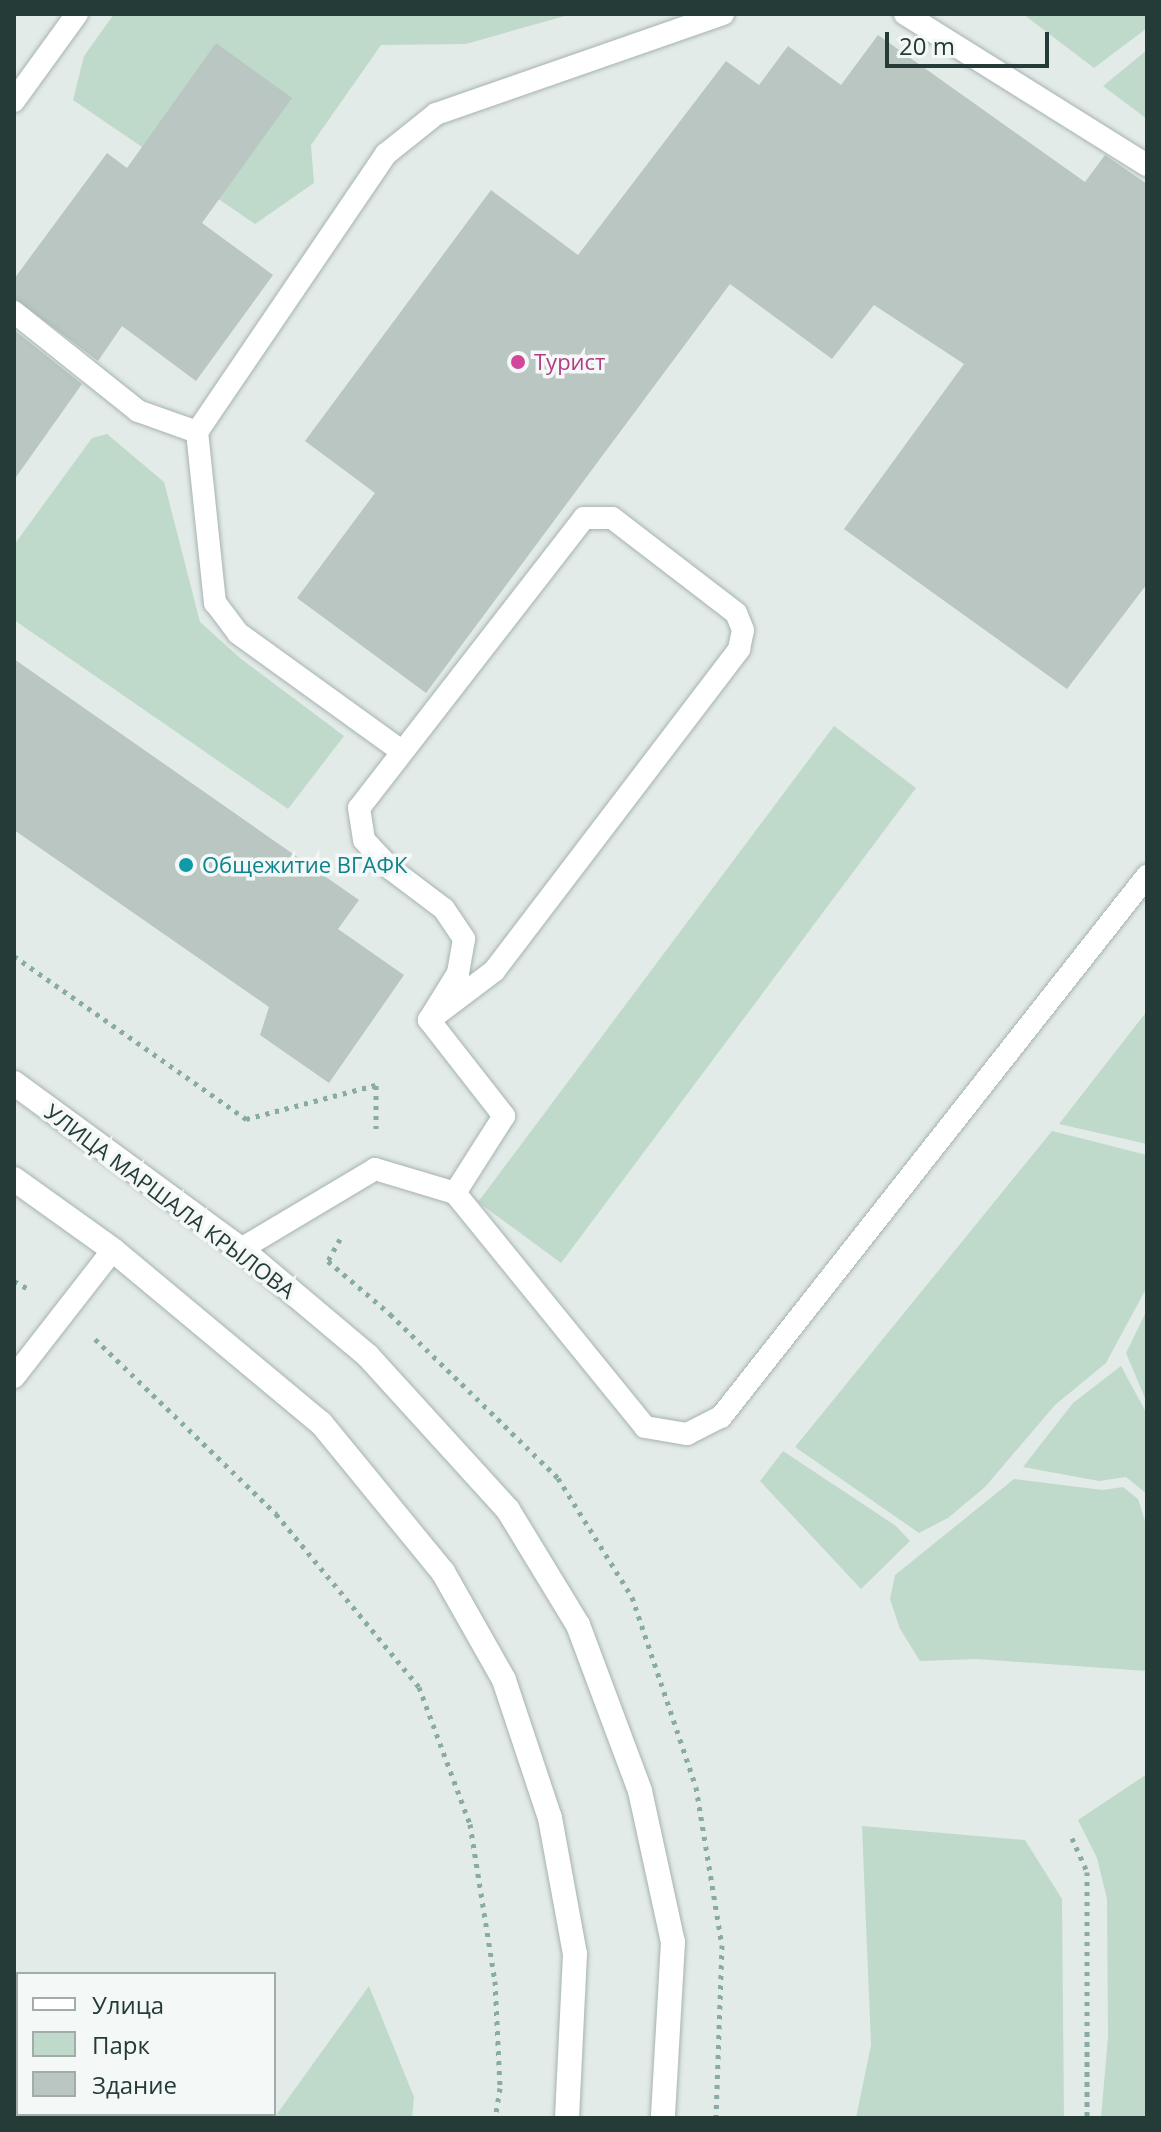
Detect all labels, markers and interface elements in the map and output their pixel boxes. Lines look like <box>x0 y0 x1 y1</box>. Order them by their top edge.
scale bar <box>889 16 1053 66</box>
text: 20 m <box>899 29 955 62</box>
place label: Турист <box>534 349 605 375</box>
marker: Турист <box>509 353 527 371</box>
place label: Общежитие ВГАФК <box>202 852 407 878</box>
marker: Общежитие ВГАФК <box>177 856 195 874</box>
street label: УЛИЦА МАРШАЛА КРЫЛОВА <box>40 1098 300 1304</box>
legend <box>16 1972 276 2116</box>
text: Улица <box>92 1988 164 2021</box>
text: Парк <box>92 2028 150 2061</box>
text: Здание <box>92 2068 177 2101</box>

